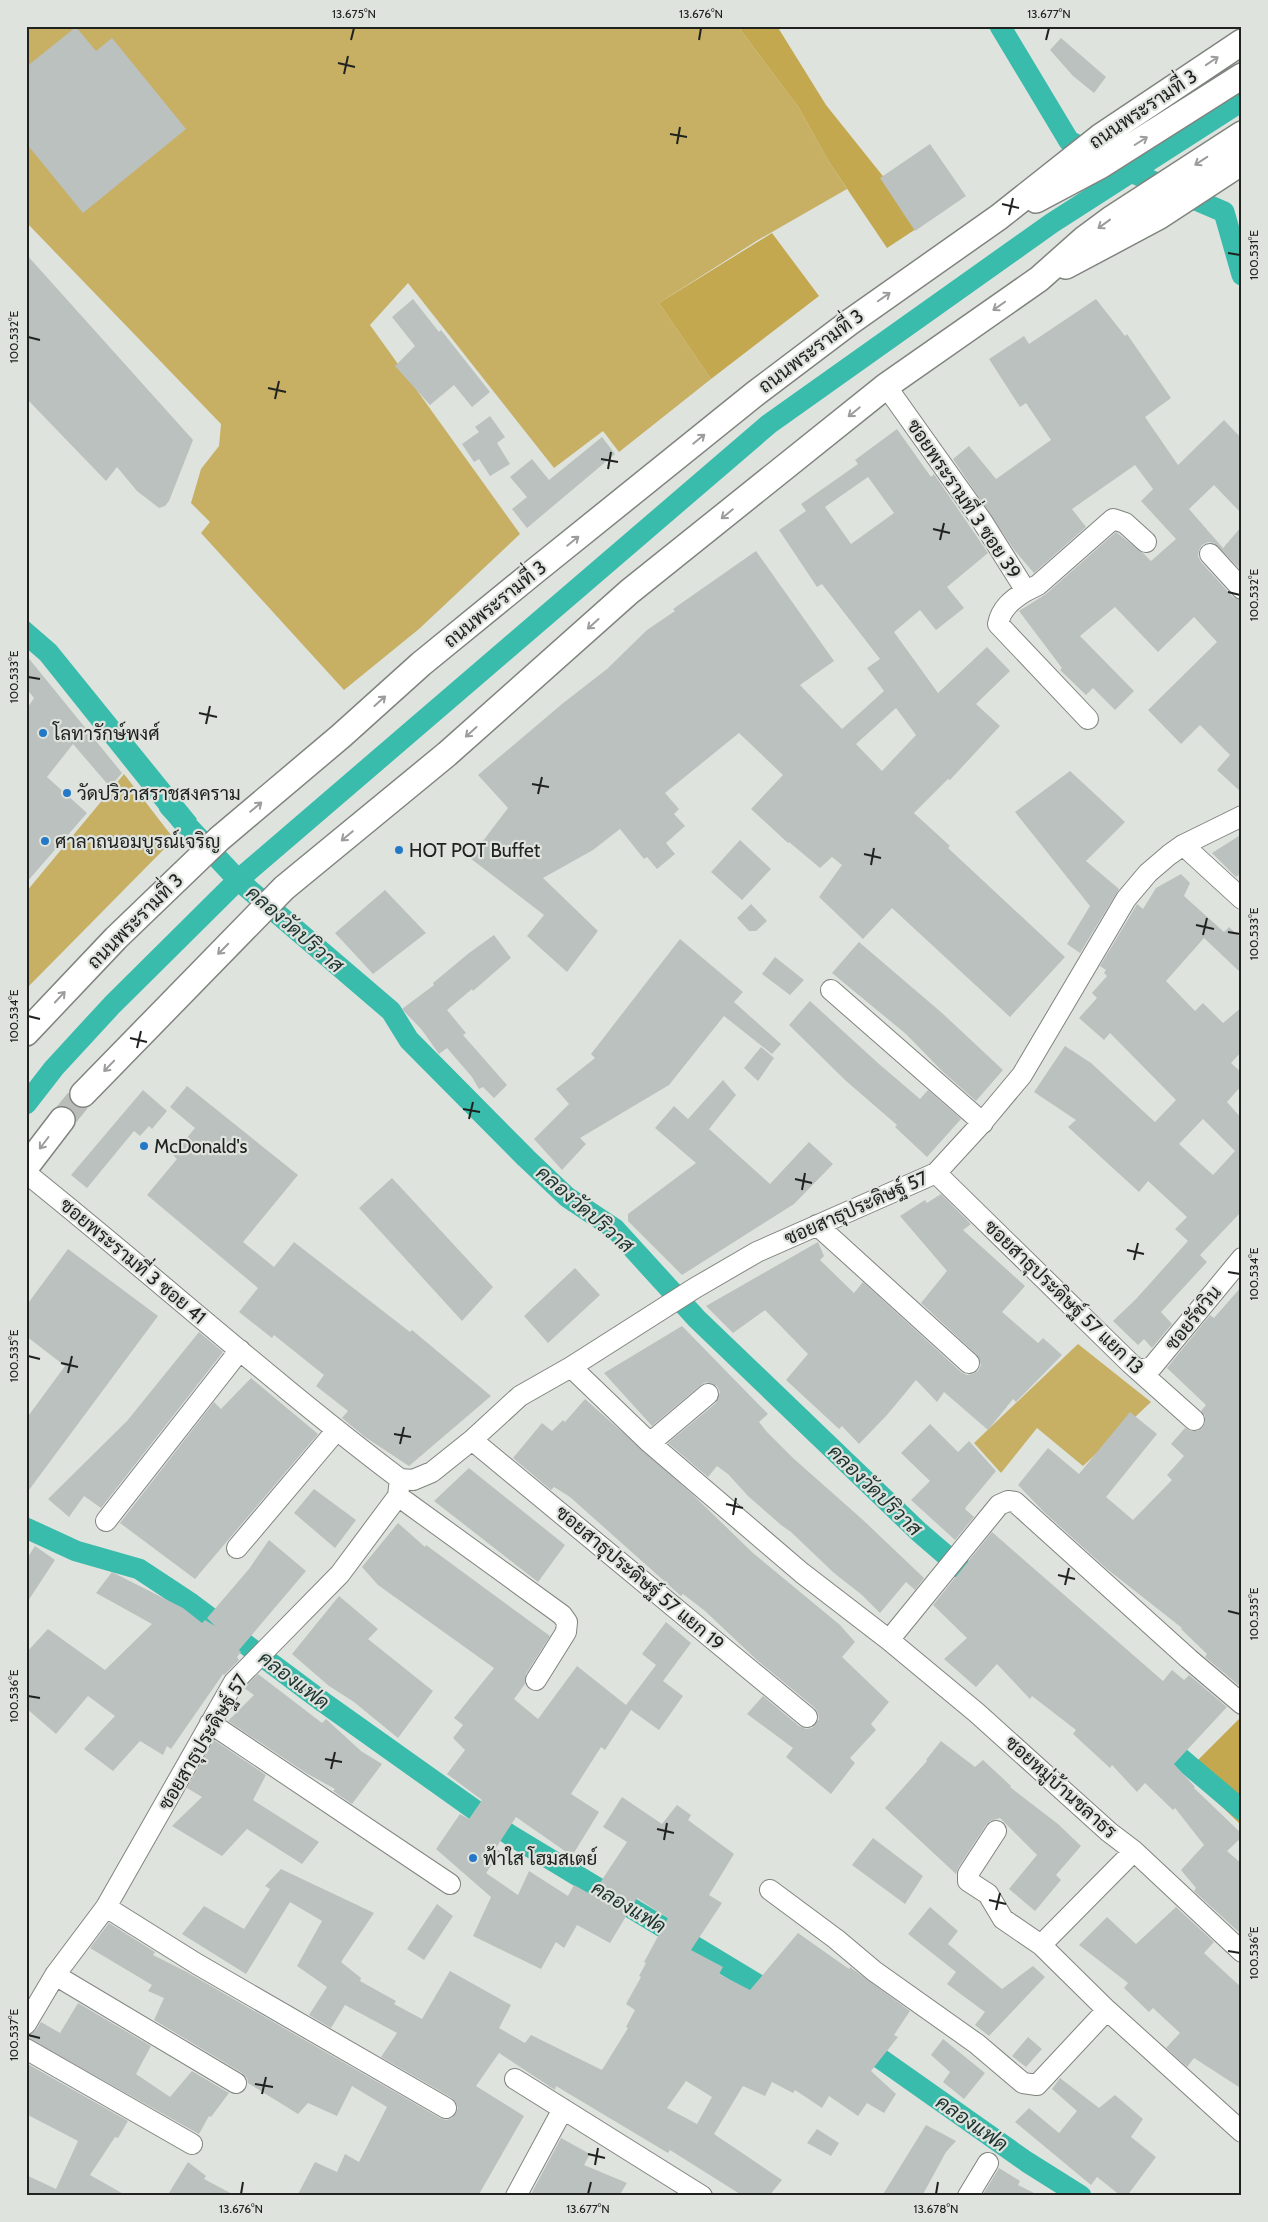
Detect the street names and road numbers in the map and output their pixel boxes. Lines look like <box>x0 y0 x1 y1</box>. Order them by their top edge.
street label: ถนนพระรามที่ 3 <box>1081 59 1201 154</box>
street label: ถนนพระรามที่ 3 <box>750 299 868 398</box>
street label: ซอยพระรามที่ 3 ซอย 39 <box>902 412 1031 583</box>
street label: ถนนพระรามที่ 3 <box>435 551 551 652</box>
street label: ถนนพระรามที่ 3 <box>78 864 187 973</box>
street label: ซอยสาธุประดิษฐ์ 57 <box>780 1165 932 1251</box>
street label: ซอยพระรามที่ 3 ซอย 41 <box>55 1189 214 1329</box>
street label: ซอยสาธุประดิษฐ์ 57 แยก 13 <box>979 1214 1149 1380</box>
street label: ซอยรัชวิน <box>1160 1281 1226 1355</box>
street label: ซอยสาธุประดิษฐ์ 57 แยก 19 <box>550 1500 730 1656</box>
street label: ซอยสาธุประดิษฐ์ 57 <box>152 1669 254 1815</box>
street label: ซอยหมู่บ้านชลาธร <box>999 1731 1122 1845</box>

